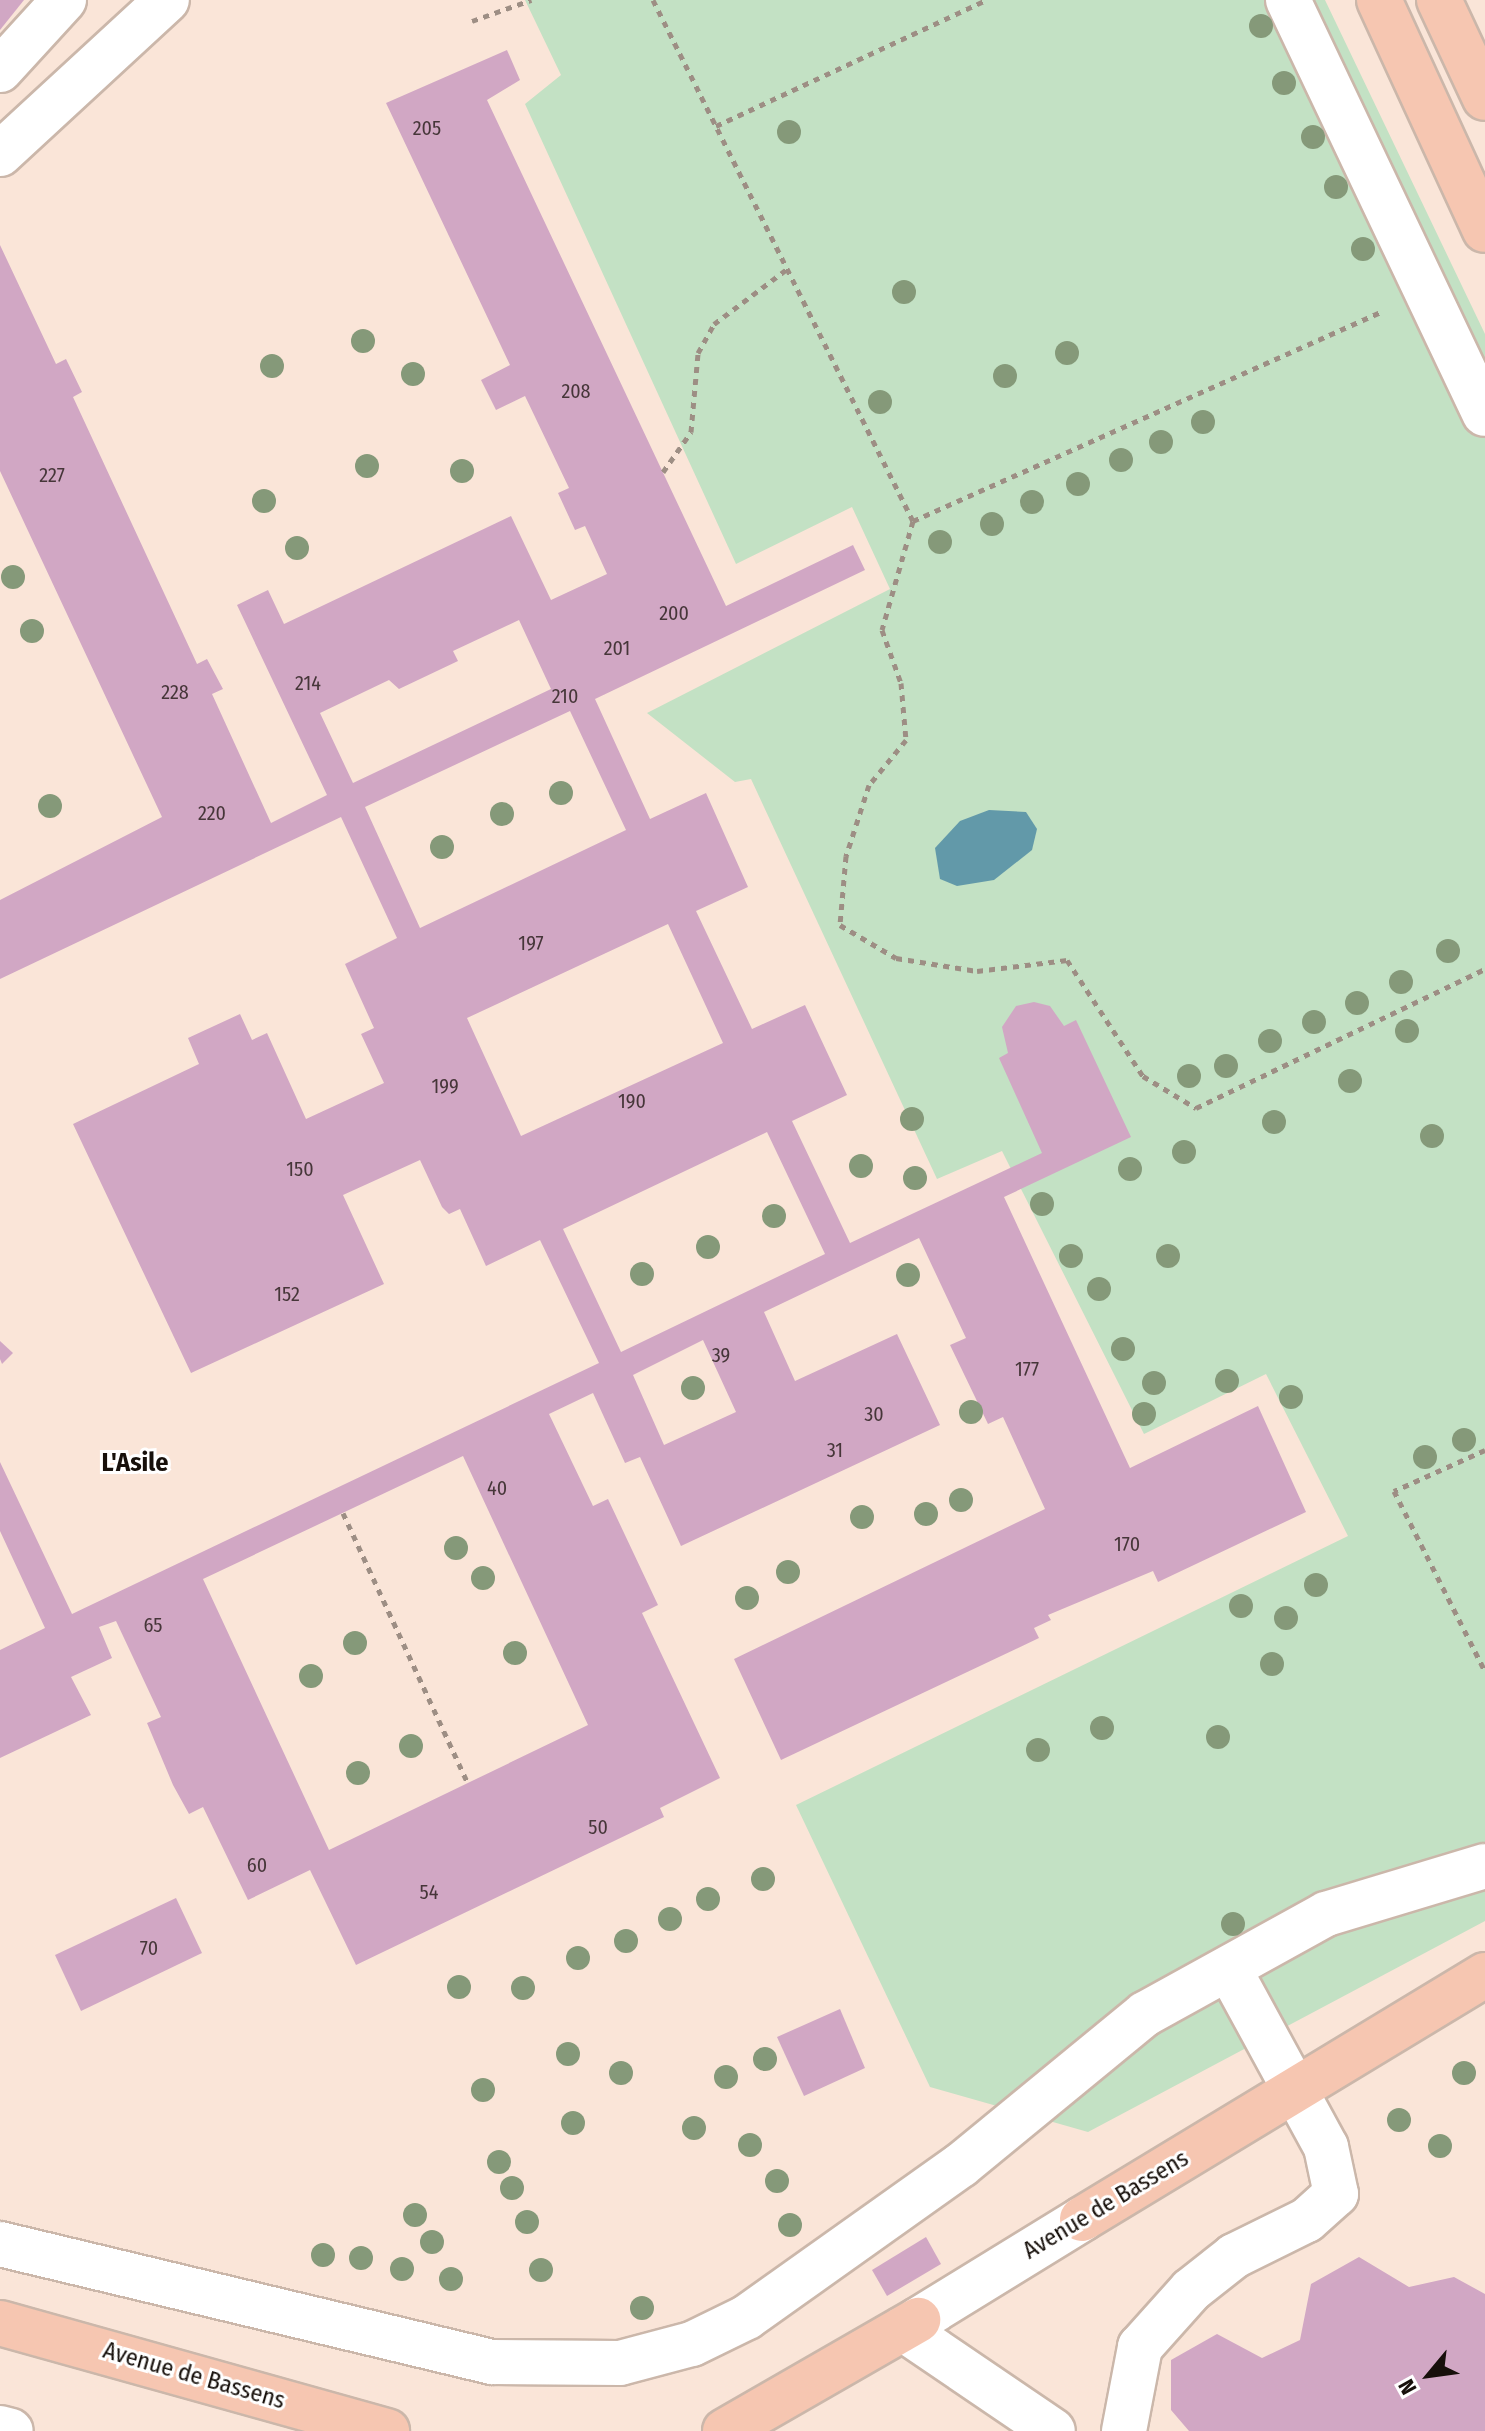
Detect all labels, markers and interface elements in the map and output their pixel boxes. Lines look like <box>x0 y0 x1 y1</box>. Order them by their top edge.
house number: 205 <box>413 116 441 140</box>
house number: 208 <box>561 379 591 403</box>
house number: 227 <box>39 463 65 487</box>
house number: 200 <box>659 601 689 625</box>
house number: 201 <box>604 636 630 660</box>
house number: 214 <box>295 671 321 695</box>
house number: 228 <box>161 680 189 704</box>
house number: 210 <box>552 684 578 708</box>
house number: 220 <box>198 801 226 825</box>
house number: 197 <box>518 931 544 955</box>
house number: 199 <box>431 1074 459 1098</box>
house number: 190 <box>618 1089 646 1113</box>
house number: 150 <box>286 1157 314 1181</box>
house number: 152 <box>274 1282 300 1306</box>
house number: 39 <box>712 1343 730 1367</box>
house number: 177 <box>1015 1357 1039 1381</box>
house number: 30 <box>864 1402 884 1426</box>
house number: 31 <box>827 1438 843 1462</box>
district label: L'Asile <box>102 1447 168 1479</box>
house number: 40 <box>487 1476 507 1500</box>
house number: 170 <box>1114 1532 1140 1556</box>
house number: 65 <box>144 1613 162 1637</box>
house number: 50 <box>588 1815 608 1839</box>
house number: 60 <box>247 1853 267 1877</box>
house number: 54 <box>420 1880 438 1904</box>
house number: 70 <box>140 1936 158 1960</box>
street label: Avenue de Bassens <box>1018 2144 1194 2266</box>
north arrow <box>1389 2335 1469 2415</box>
street label: Avenue de Bassens <box>100 2336 288 2416</box>
text: N <box>1393 2375 1423 2399</box>

